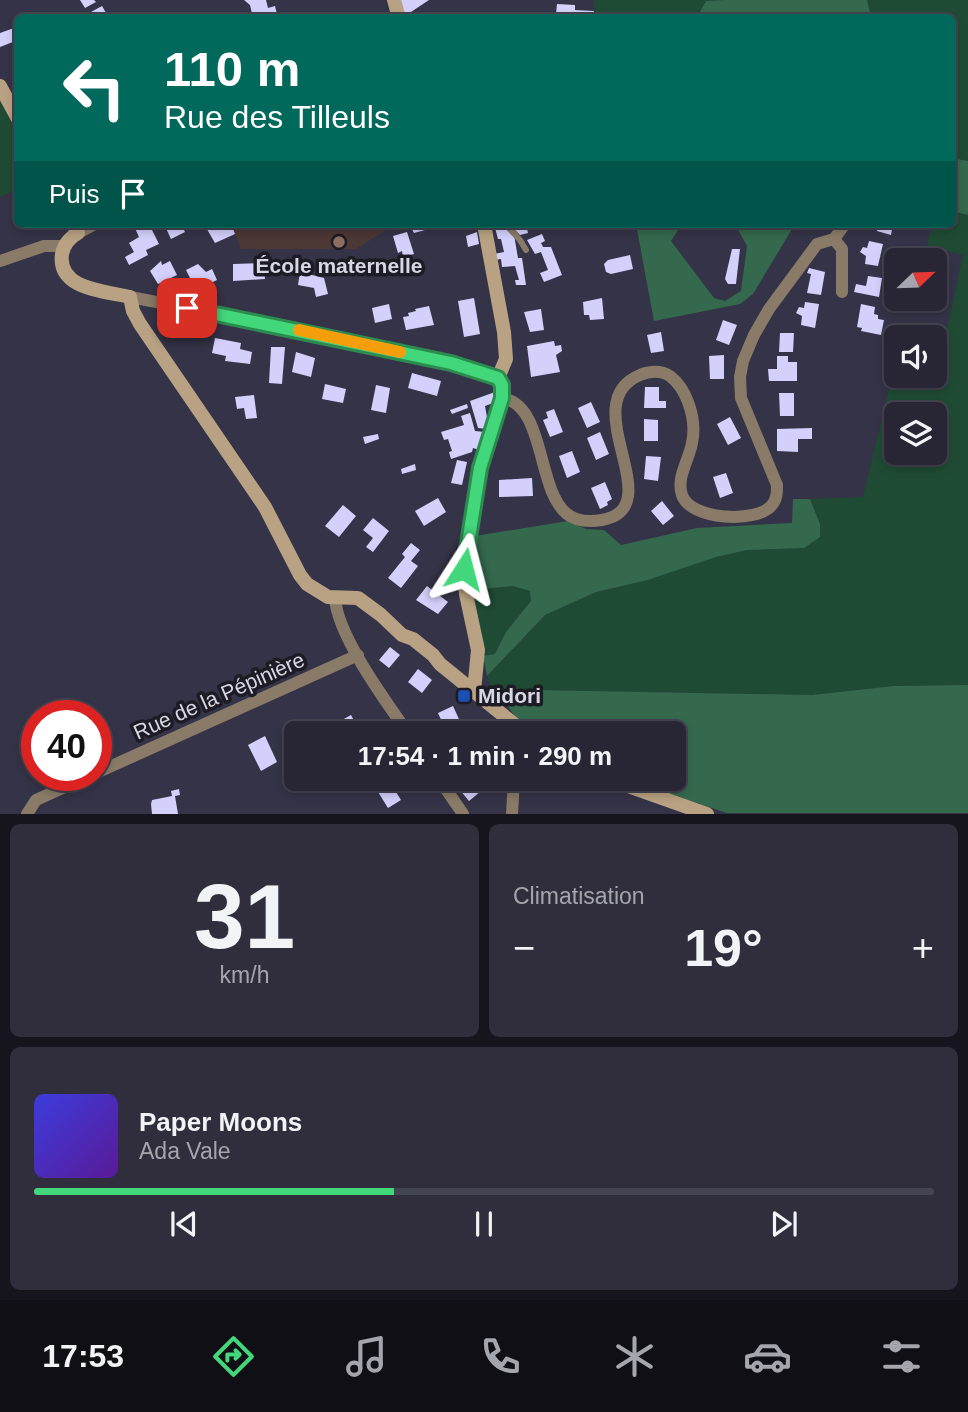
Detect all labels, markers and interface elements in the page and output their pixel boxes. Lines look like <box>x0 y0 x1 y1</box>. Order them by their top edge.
icon: left <box>49 42 140 133</box>
text: 110 m <box>164 42 300 96</box>
text: Rue des Tilleuls <box>164 99 390 135</box>
icon: arrive <box>114 175 152 213</box>
text: Puis <box>49 179 100 209</box>
marker: École maternelle <box>331 234 347 250</box>
north arrow <box>884 248 947 312</box>
map controls <box>884 248 947 465</box>
place label: École maternelle <box>256 254 422 277</box>
pin <box>157 278 217 338</box>
icon: arrive <box>168 289 206 327</box>
button: sound <box>884 325 947 388</box>
button: layers <box>884 402 947 465</box>
position arrow <box>427 532 501 606</box>
street label: Rue de la Pépinière <box>130 648 308 744</box>
place label: Midori <box>478 684 541 707</box>
marker: Midori <box>456 688 472 704</box>
speed limit sign: 40 <box>21 700 112 791</box>
text: 17:54 · 1 min · 290 m <box>358 741 612 771</box>
text: 31 <box>194 866 295 967</box>
text: Climatisation <box>513 883 645 909</box>
text: 19° <box>684 919 763 977</box>
text: − <box>513 927 535 969</box>
text: + <box>912 927 934 969</box>
text: km/h <box>220 962 269 988</box>
text: Paper Moons <box>139 1107 302 1137</box>
text: Ada Vale <box>139 1138 231 1164</box>
icon: previous <box>165 1205 203 1243</box>
icon: pause <box>465 1205 503 1243</box>
icon: next <box>765 1205 803 1243</box>
icon: directions <box>209 1332 258 1381</box>
icon: music <box>342 1332 391 1381</box>
icon: phone <box>476 1332 525 1381</box>
icon: climate <box>610 1332 659 1381</box>
icon: car <box>743 1332 792 1381</box>
icon: filters <box>877 1332 926 1381</box>
text: 17:53 <box>42 1338 124 1374</box>

